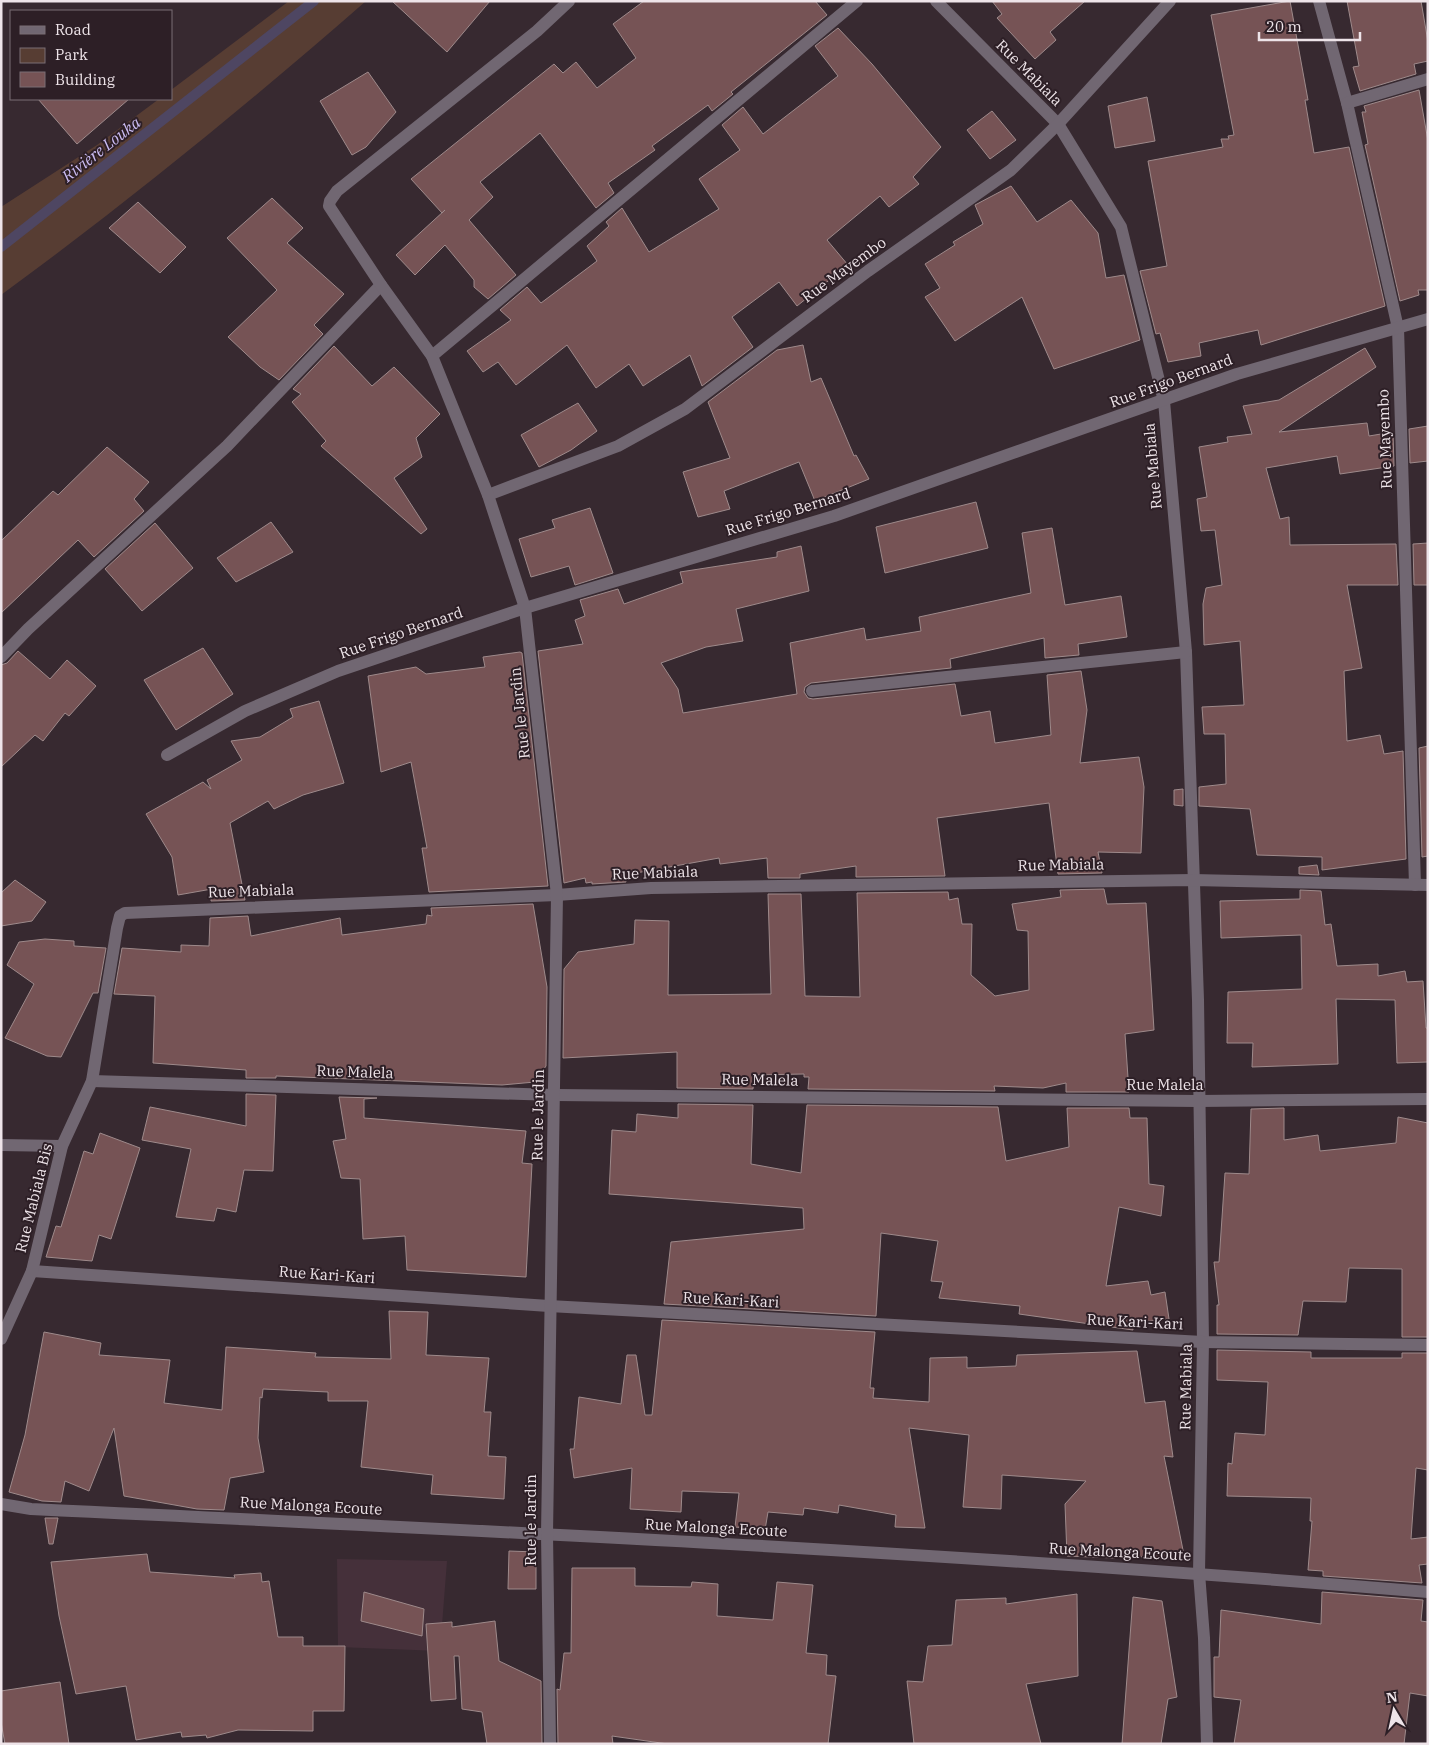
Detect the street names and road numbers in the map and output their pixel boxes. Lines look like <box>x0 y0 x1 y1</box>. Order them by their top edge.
street label: Rue Mabiala <box>992 35 1067 110</box>
street label: Rue Mayembo <box>798 233 890 307</box>
street label: Rue Frigo Bernard <box>1107 349 1235 412</box>
street label: Rue Mayembo <box>1373 389 1396 489</box>
street label: Rue Mabiala <box>1139 422 1166 510</box>
street label: Rue Frigo Bernard <box>723 484 853 540</box>
street label: Rue Frigo Bernard <box>337 602 465 663</box>
street label: Rue le Jardin <box>505 666 534 760</box>
street label: Rue Mabiala <box>1018 854 1104 875</box>
street label: Rue Mabiala <box>611 861 699 884</box>
street label: Rue Mabiala <box>207 879 295 902</box>
street label: Rue Malela <box>316 1061 394 1082</box>
street label: Rue le Jardin <box>527 1068 548 1161</box>
street label: Rue Malela <box>721 1069 799 1090</box>
street label: Rue Malela <box>1126 1075 1204 1094</box>
street label: Rue Mabiala Bis <box>11 1141 56 1255</box>
street label: Rue Kari-Kari <box>278 1262 376 1287</box>
street label: Rue Kari-Kari <box>682 1287 780 1312</box>
street label: Rue Kari-Kari <box>1086 1309 1184 1334</box>
street label: Rue Mabiala <box>1175 1344 1196 1430</box>
street label: Rue le Jardin <box>521 1474 540 1566</box>
street label: Rue Malonga Ecoute <box>239 1492 383 1519</box>
street label: Rue Malonga Ecoute <box>644 1514 788 1541</box>
street label: Rue Malonga Ecoute <box>1048 1538 1192 1565</box>

